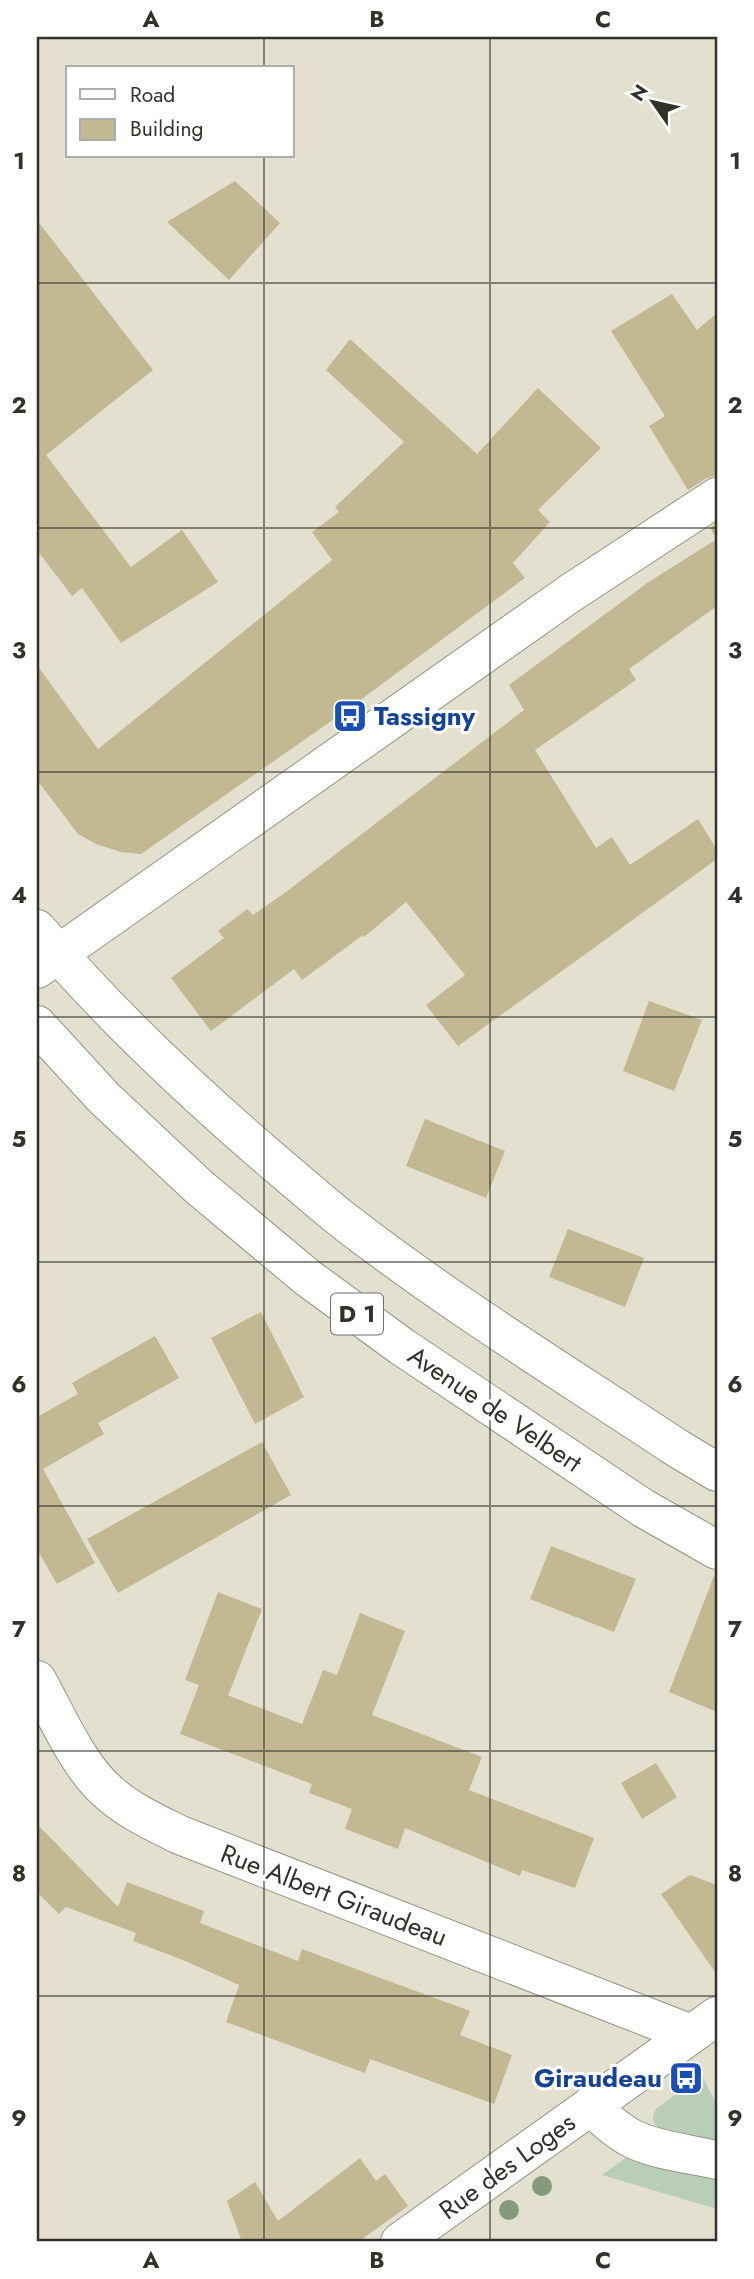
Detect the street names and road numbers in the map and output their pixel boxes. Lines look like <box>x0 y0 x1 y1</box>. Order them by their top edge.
road number: D 1 <box>331 1294 383 1334</box>
street label: Avenue de Velbert <box>400 1337 590 1482</box>
street label: Rue Albert Giraudeau <box>215 1834 453 1956</box>
street label: Rue des Loges <box>431 2103 583 2229</box>

